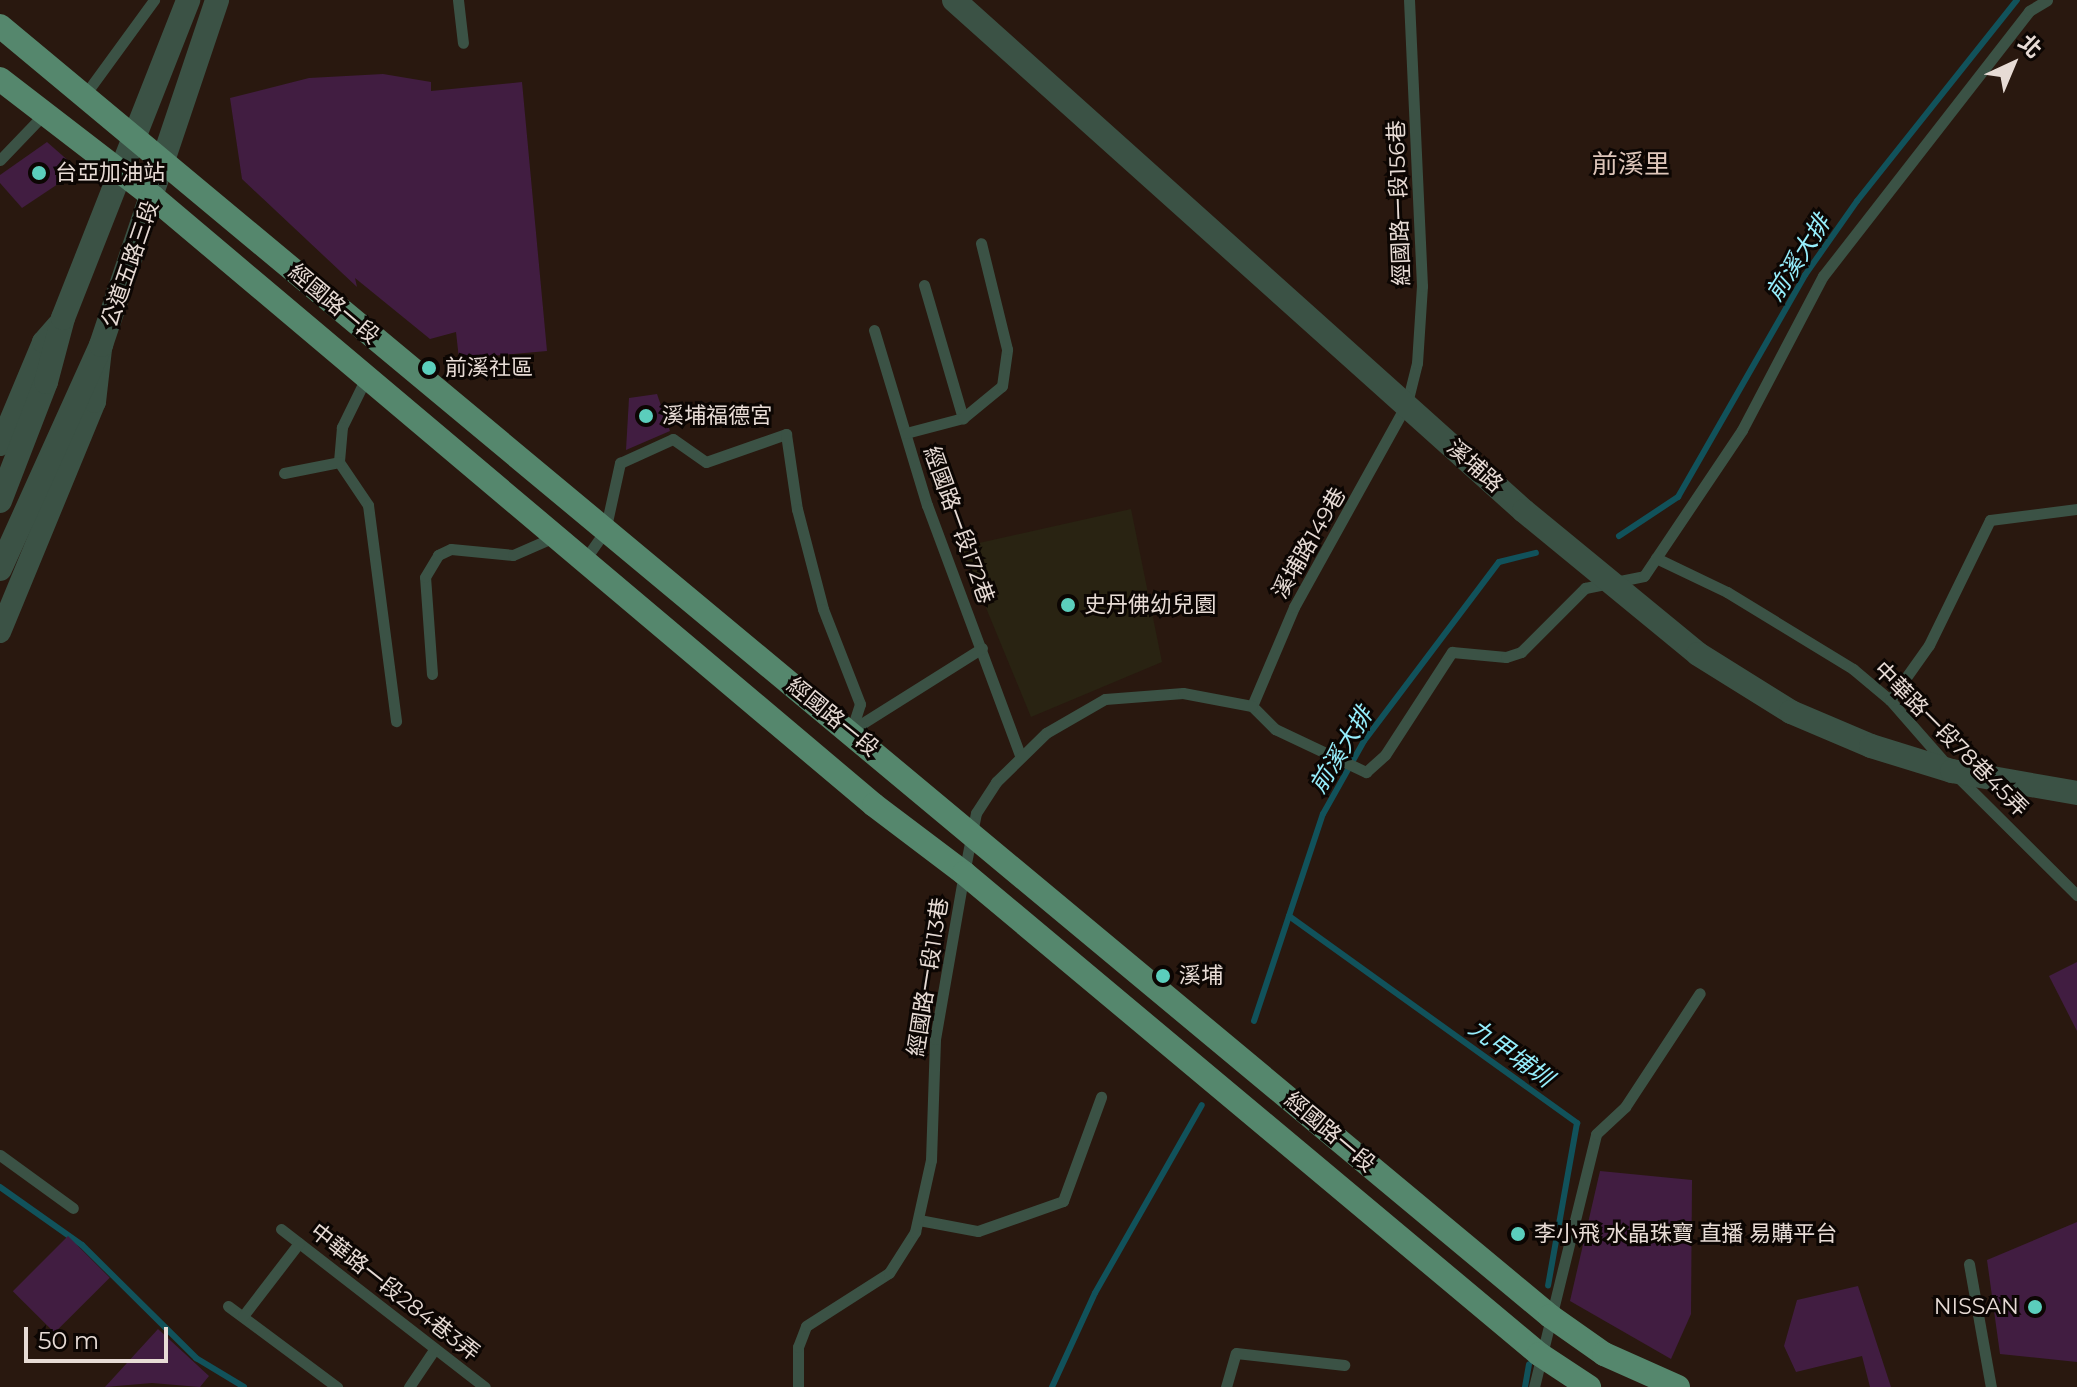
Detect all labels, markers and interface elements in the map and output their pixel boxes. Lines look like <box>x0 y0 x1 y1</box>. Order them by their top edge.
north arrow <box>1973 24 2053 104</box>
text: 北 <box>2013 29 2047 64</box>
street label: 經國路一段156巷 <box>1383 120 1415 286</box>
district label: 前溪里 <box>1592 149 1670 181</box>
place label: 台亞加油站 <box>55 160 165 186</box>
marker: 台亞加油站 <box>30 164 48 182</box>
street label: 公道五路三段 <box>96 197 164 331</box>
water label: 前溪大排 <box>1760 210 1836 306</box>
street label: 經國路一段 <box>283 259 385 349</box>
place label: 前溪社區 <box>445 355 533 381</box>
marker: 前溪社區 <box>420 359 438 377</box>
place label: 溪埔福德宮 <box>662 403 772 429</box>
marker: 溪埔福德宮 <box>637 407 655 425</box>
street label: 溪埔路 <box>1442 434 1508 498</box>
street label: 經國路一段172巷 <box>918 443 1000 607</box>
street label: 溪埔路149巷 <box>1267 483 1351 603</box>
place label: 史丹佛幼兒園 <box>1084 592 1216 618</box>
marker: 史丹佛幼兒園 <box>1059 596 1077 614</box>
street label: 中華路一段78巷45弄 <box>1868 656 2034 822</box>
street label: 經國路一段 <box>782 672 884 762</box>
water label: 前溪大排 <box>1303 702 1379 798</box>
street label: 經國路一段113巷 <box>902 896 954 1058</box>
place label: 溪埔 <box>1179 963 1223 989</box>
marker: 溪埔 <box>1154 967 1172 985</box>
water label: 九甲埔圳 <box>1464 1013 1558 1093</box>
street label: 經國路一段 <box>1279 1087 1381 1177</box>
street label: 中華路一段284巷3弄 <box>305 1218 485 1366</box>
place label: 李小飛 水晶珠寶 直播 易購平台 <box>1534 1221 1837 1247</box>
marker: 李小飛 水晶珠寶 直播 易購平台 <box>1509 1225 1527 1243</box>
place label: NISSAN <box>1934 1294 2019 1320</box>
marker: NISSAN <box>2026 1298 2044 1316</box>
scale bar <box>28 1311 172 1361</box>
text: 50 m <box>38 1326 99 1355</box>

